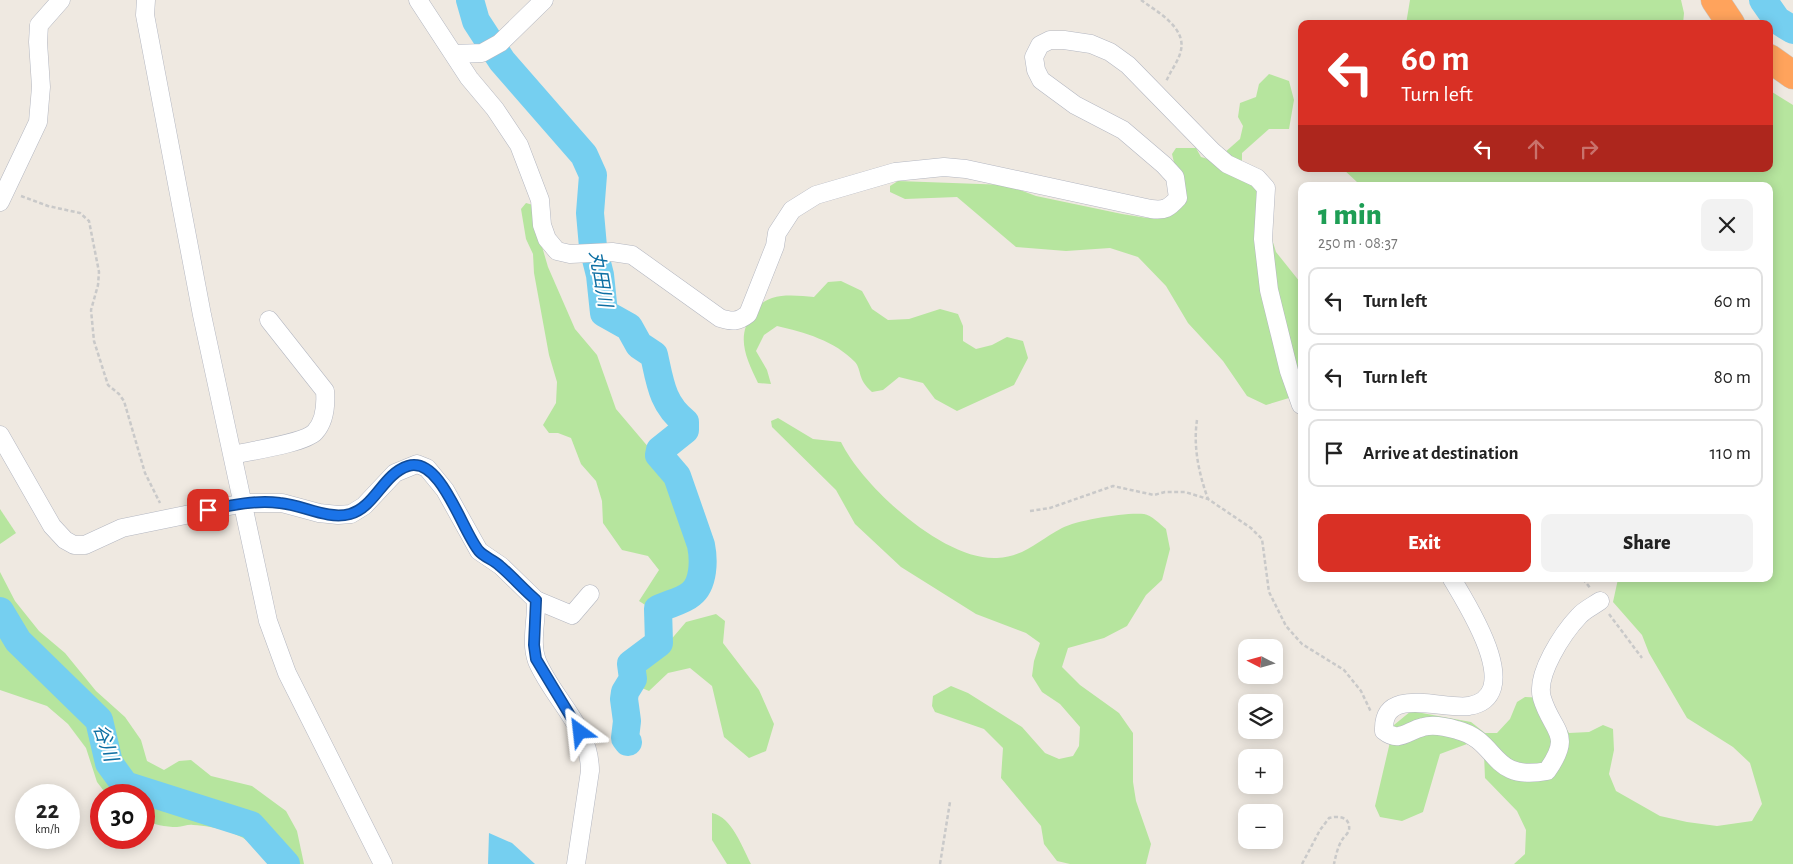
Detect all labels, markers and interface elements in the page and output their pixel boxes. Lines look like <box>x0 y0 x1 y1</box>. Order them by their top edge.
icon: left <box>1318 40 1383 105</box>
text: 60 m <box>1401 42 1470 77</box>
text: Turn left <box>1401 83 1473 105</box>
icon: left <box>1469 135 1497 163</box>
icon: ahead <box>1522 135 1550 163</box>
icon: right <box>1575 135 1603 163</box>
button: close <box>1701 199 1753 251</box>
text: 1 min <box>1318 200 1382 230</box>
text: 250 m · 08:37 <box>1318 235 1398 251</box>
water label: 丸田川 <box>586 249 616 311</box>
icon: left <box>1320 287 1348 315</box>
text: Turn left <box>1363 292 1427 311</box>
text: 60 m <box>1714 292 1751 311</box>
icon: left <box>1320 363 1348 391</box>
text: Turn left <box>1363 368 1427 387</box>
text: 80 m <box>1714 368 1751 387</box>
icon: arrive <box>1320 439 1348 467</box>
text: Arrive at destination <box>1363 444 1519 463</box>
text: 110 m <box>1710 444 1751 463</box>
pin <box>187 489 229 531</box>
icon: arrive <box>194 496 222 524</box>
button: Exit <box>1318 514 1531 572</box>
button: Share <box>1541 514 1753 572</box>
north arrow <box>1238 639 1282 684</box>
map controls <box>1238 639 1283 849</box>
button: layers <box>1238 694 1283 739</box>
position arrow <box>553 705 605 757</box>
water label: 谷川 <box>90 722 122 766</box>
button: + <box>1238 749 1283 794</box>
speed limit sign: 30 <box>90 784 155 849</box>
text: 22 <box>36 798 59 823</box>
button: − <box>1238 804 1283 849</box>
text: km/h <box>35 823 60 835</box>

